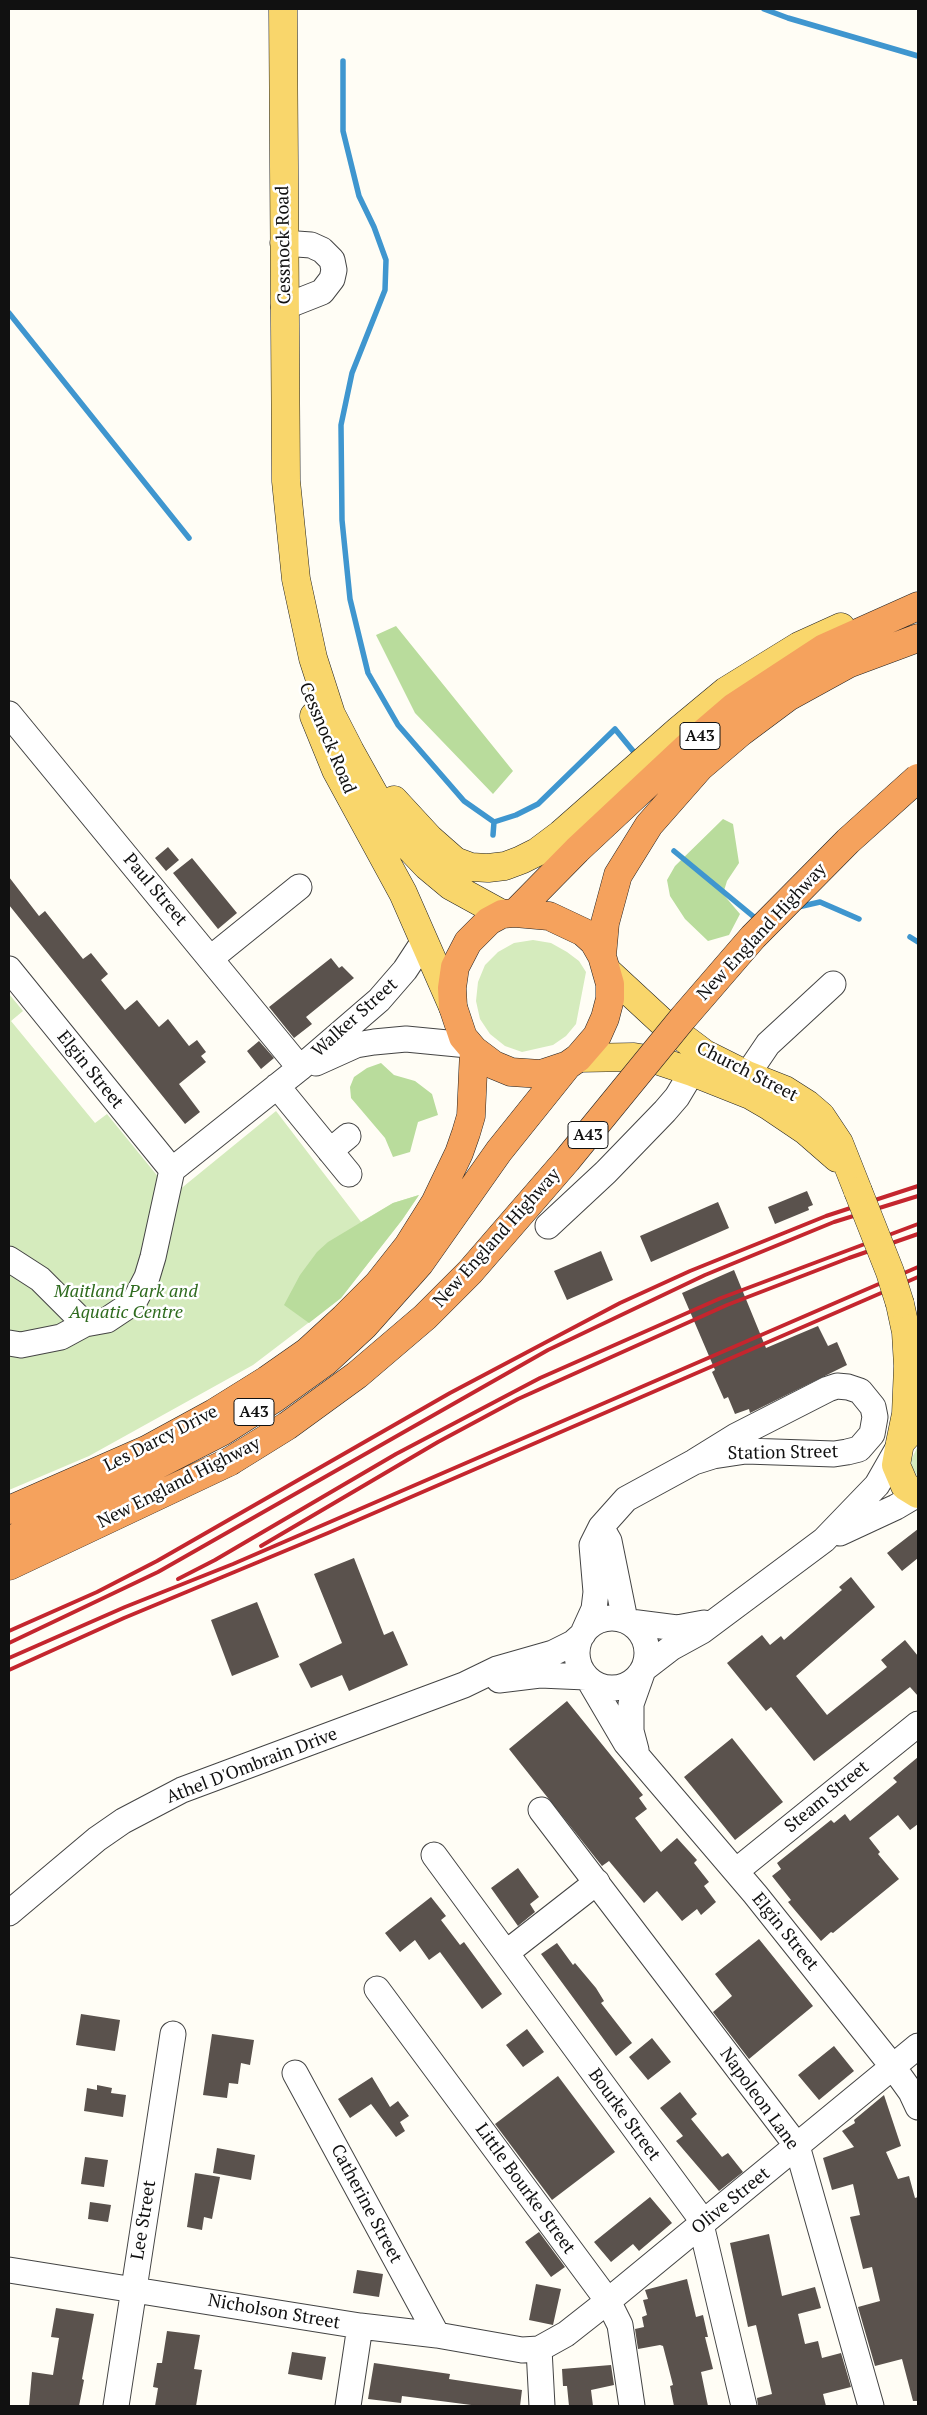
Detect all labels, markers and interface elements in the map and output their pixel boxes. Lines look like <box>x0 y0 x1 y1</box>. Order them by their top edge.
street label: Cessnock Road <box>272 185 296 305</box>
street label: Cessnock Road <box>294 679 360 797</box>
road number: A43 <box>680 722 720 749</box>
street label: Paul Street <box>118 849 192 931</box>
street label: New England Highway <box>693 859 831 1005</box>
street label: Walker Street <box>308 974 402 1062</box>
street label: Elgin Street <box>52 1027 128 1113</box>
street label: Church Street <box>693 1037 801 1107</box>
road number: A43 <box>568 1122 608 1148</box>
street label: New England Highway <box>429 1164 565 1312</box>
park label: Maitland Park and Aquatic Centre <box>54 1281 198 1324</box>
road number: A43 <box>234 1398 274 1425</box>
street label: Les Darcy Drive <box>101 1401 221 1477</box>
street label: New England Highway <box>94 1433 264 1533</box>
street label: Station Street <box>728 1441 838 1465</box>
street label: Athel D'Ombrain Drive <box>163 1723 341 1809</box>
street label: Steam Street <box>780 1756 874 1838</box>
street label: Elgin Street <box>747 1889 823 1975</box>
street label: Napoleon Lane <box>715 2044 803 2154</box>
street label: Bourke Street <box>583 2065 665 2165</box>
street label: Little Bourke Street <box>470 2119 580 2259</box>
street label: Catherine Street <box>326 2141 406 2267</box>
street label: Olive Street <box>688 2163 774 2239</box>
street label: Lee Street <box>127 2179 161 2261</box>
street label: Nicholson Street <box>206 2290 342 2334</box>

